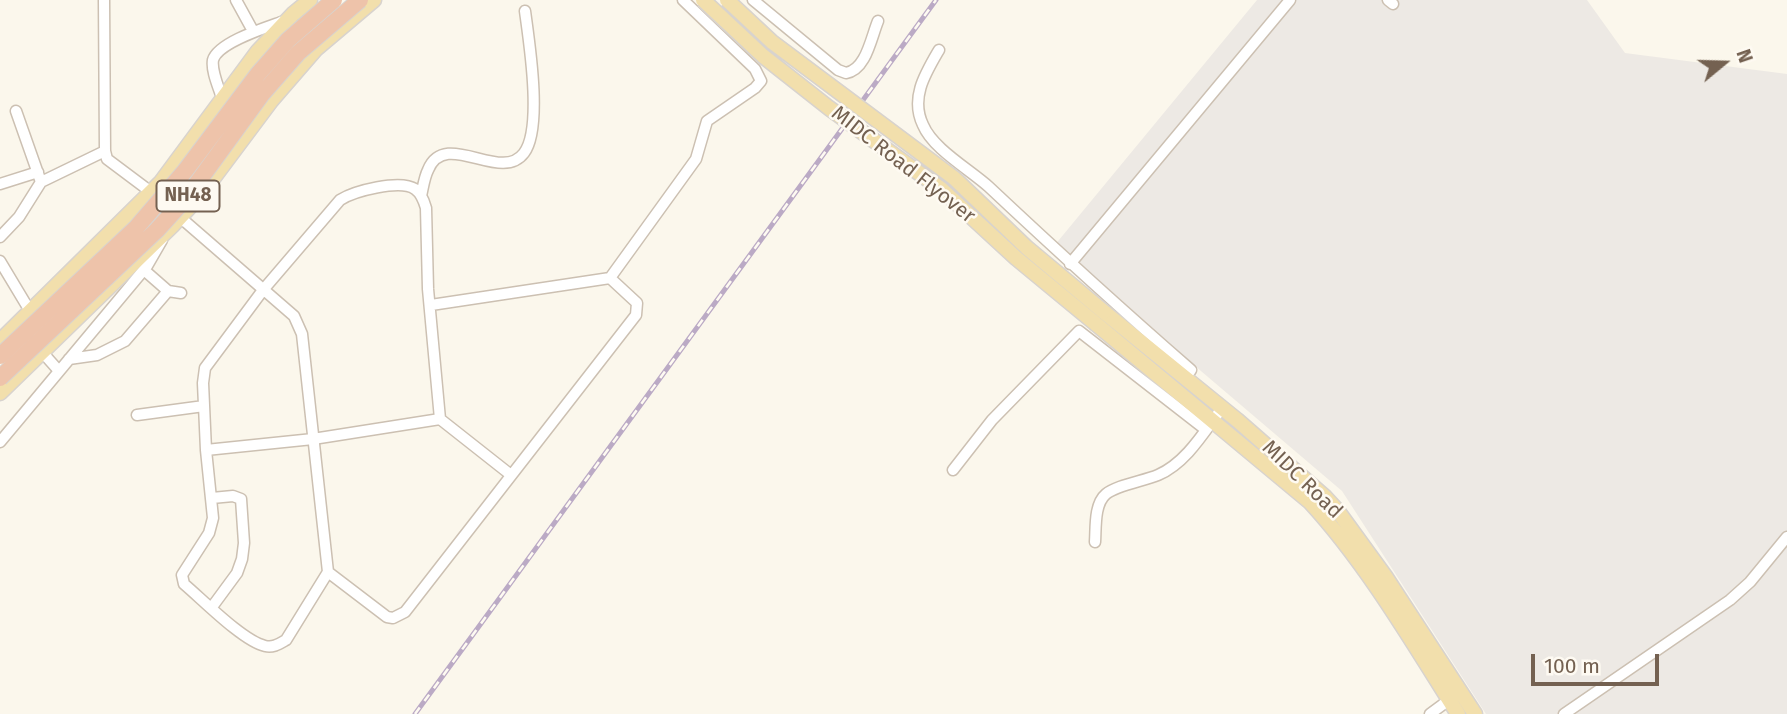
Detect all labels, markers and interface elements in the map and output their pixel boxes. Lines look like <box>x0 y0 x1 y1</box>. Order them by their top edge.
north arrow <box>1689 28 1759 98</box>
text: N <box>1731 46 1757 66</box>
street label: MIDC Road Flyover <box>826 101 980 229</box>
road number: NH48 <box>156 180 220 212</box>
street label: MIDC Road <box>1257 436 1347 524</box>
scale bar <box>1535 640 1663 684</box>
text: 100 m <box>1544 653 1600 679</box>

